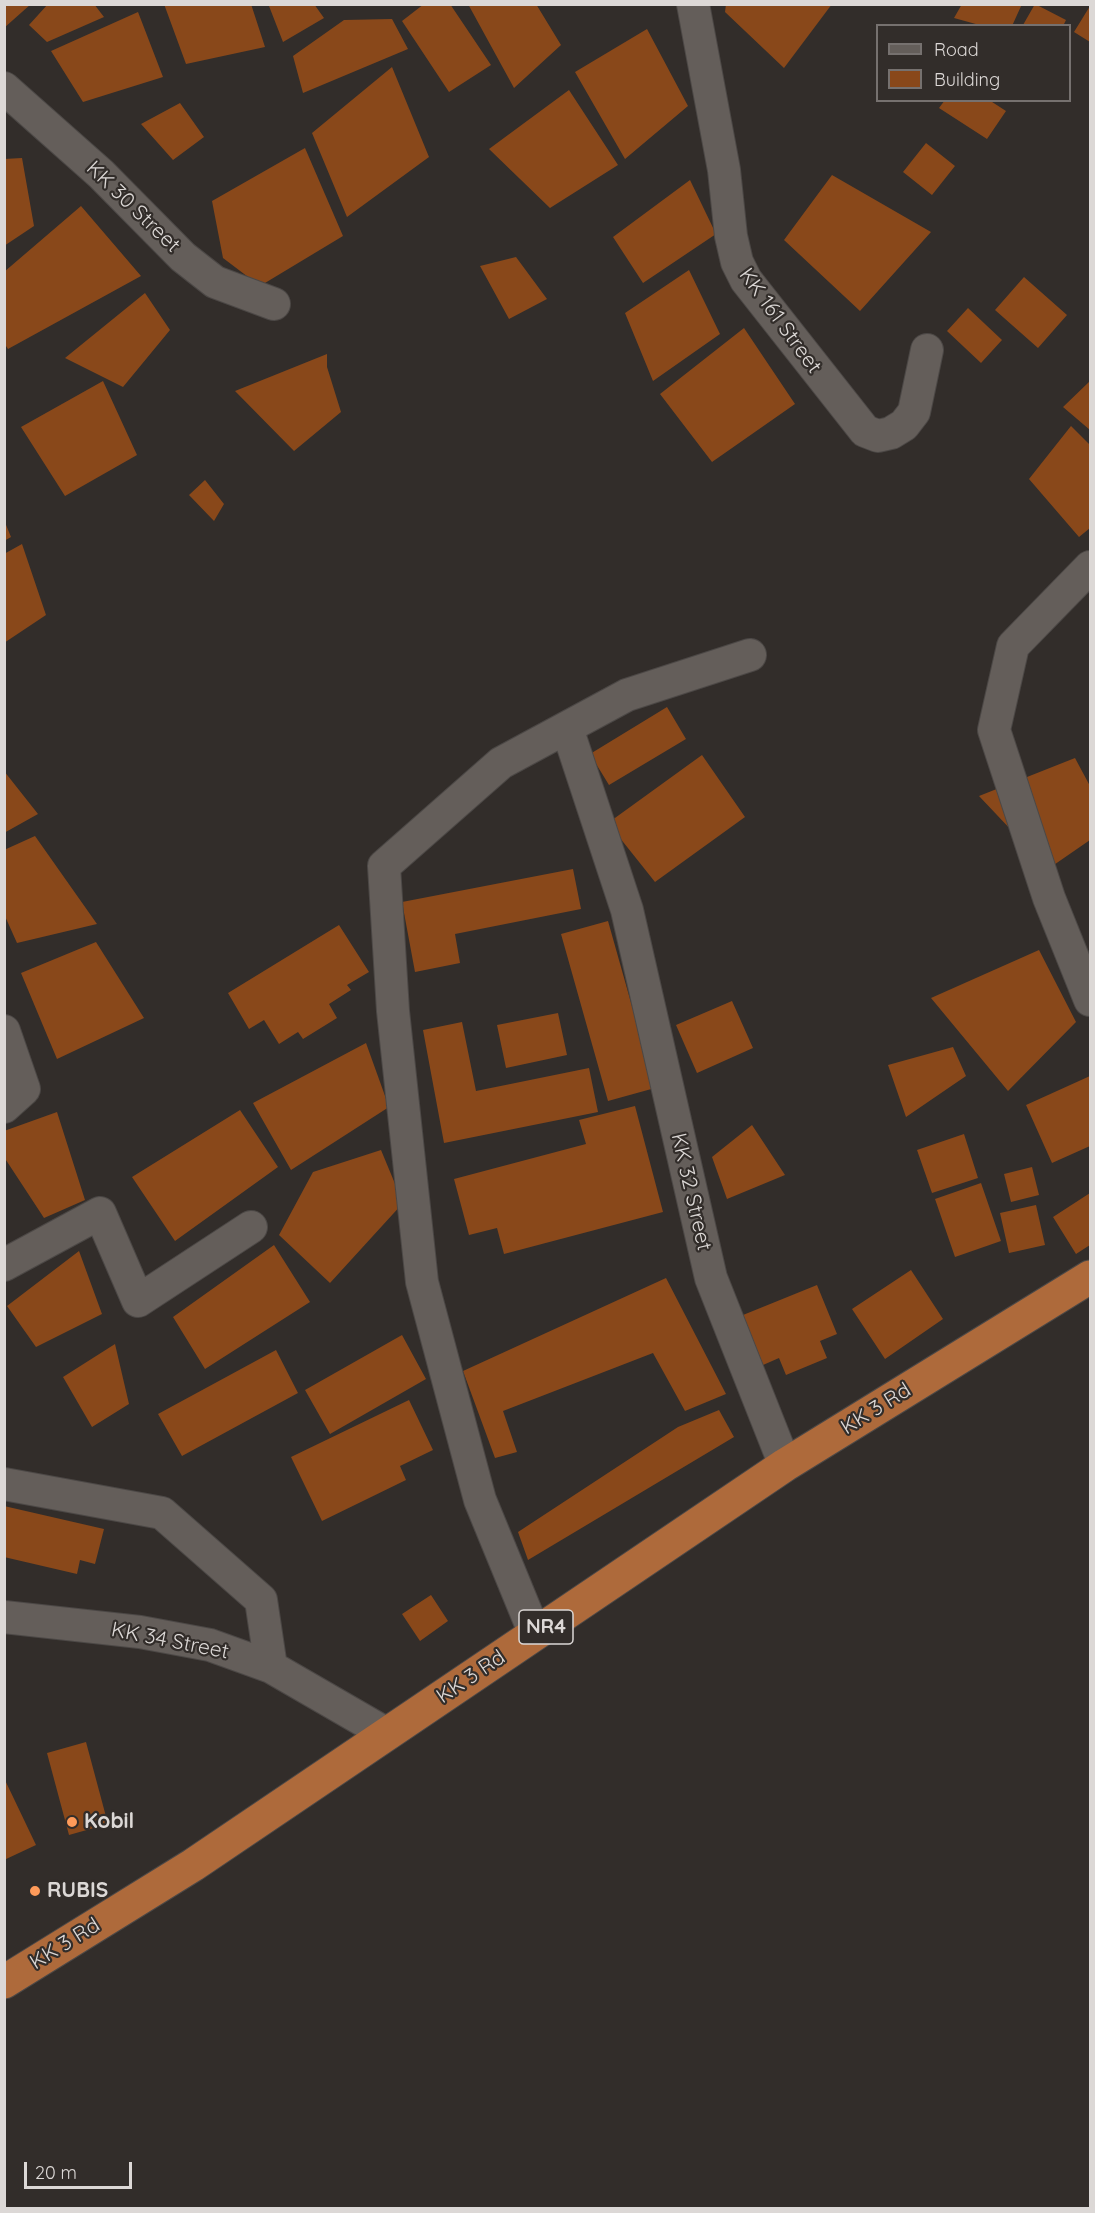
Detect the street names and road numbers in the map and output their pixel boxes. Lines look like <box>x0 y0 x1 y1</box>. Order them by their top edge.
street label: KK 30 Street <box>81 156 185 258</box>
street label: KK 161 Street <box>733 263 827 379</box>
street label: KK 32 Street <box>665 1131 717 1253</box>
street label: KK 3 Rd <box>836 1378 916 1440</box>
road number: NR4 <box>519 1610 573 1644</box>
street label: KK 34 Street <box>109 1617 231 1665</box>
street label: KK 3 Rd <box>432 1645 510 1709</box>
street label: KK 3 Rd <box>25 1913 105 1975</box>

